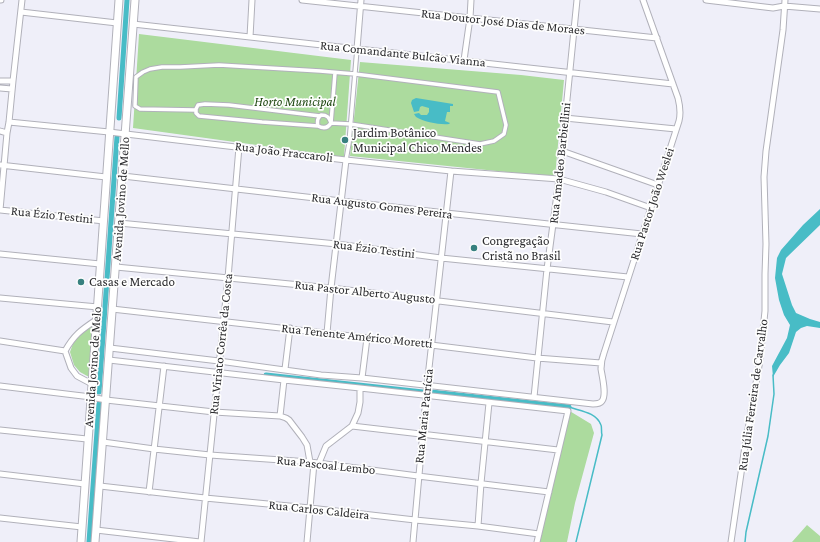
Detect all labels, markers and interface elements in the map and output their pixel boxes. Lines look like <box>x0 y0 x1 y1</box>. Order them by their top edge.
street label: Rua Doutor José Dias de Moraes <box>420 6 586 38</box>
street label: Rua Comandante Bulcão Vianna <box>319 38 487 70</box>
park label: Horto Municipal <box>254 94 336 110</box>
street label: Rua Amadeo Barbiellini <box>546 102 574 224</box>
place label: Jardim Botânico Municipal Chico Mendes <box>353 125 482 156</box>
marker: Jardim Botânico Municipal Chico Mendes <box>340 135 350 145</box>
street label: Avenida Jovino de Mello <box>109 136 133 262</box>
street label: Rua João Fraccaroli <box>234 138 334 166</box>
street label: Rua Pastor João Weslei <box>626 146 678 262</box>
street label: Rua Augusto Gomes Pereira <box>311 190 453 222</box>
street label: Rua Ézio Testini <box>10 203 94 227</box>
place label: Congregação Cristã no Brasil <box>482 233 561 264</box>
street label: Rua Ézio Testini <box>332 236 416 262</box>
marker: Congregação Cristã no Brasil <box>469 243 479 253</box>
street label: Rua Viriato Corrêa da Costa <box>206 273 236 415</box>
place label: Casas e Mercado <box>89 274 175 290</box>
marker: Casas e Mercado <box>76 277 86 287</box>
street label: Rua Pastor Alberto Augusto <box>294 277 436 307</box>
street label: Avenida Jovino de Melo <box>81 306 105 428</box>
street label: Rua Júlia Ferreira de Carvalho <box>735 318 771 472</box>
street label: Rua Tenente Américo Moretti <box>281 320 433 352</box>
street label: Rua Maria Patrícia <box>411 368 437 464</box>
street label: Rua Pascoal Lembo <box>276 452 376 478</box>
street label: Rua Carlos Caldeira <box>268 497 370 523</box>

